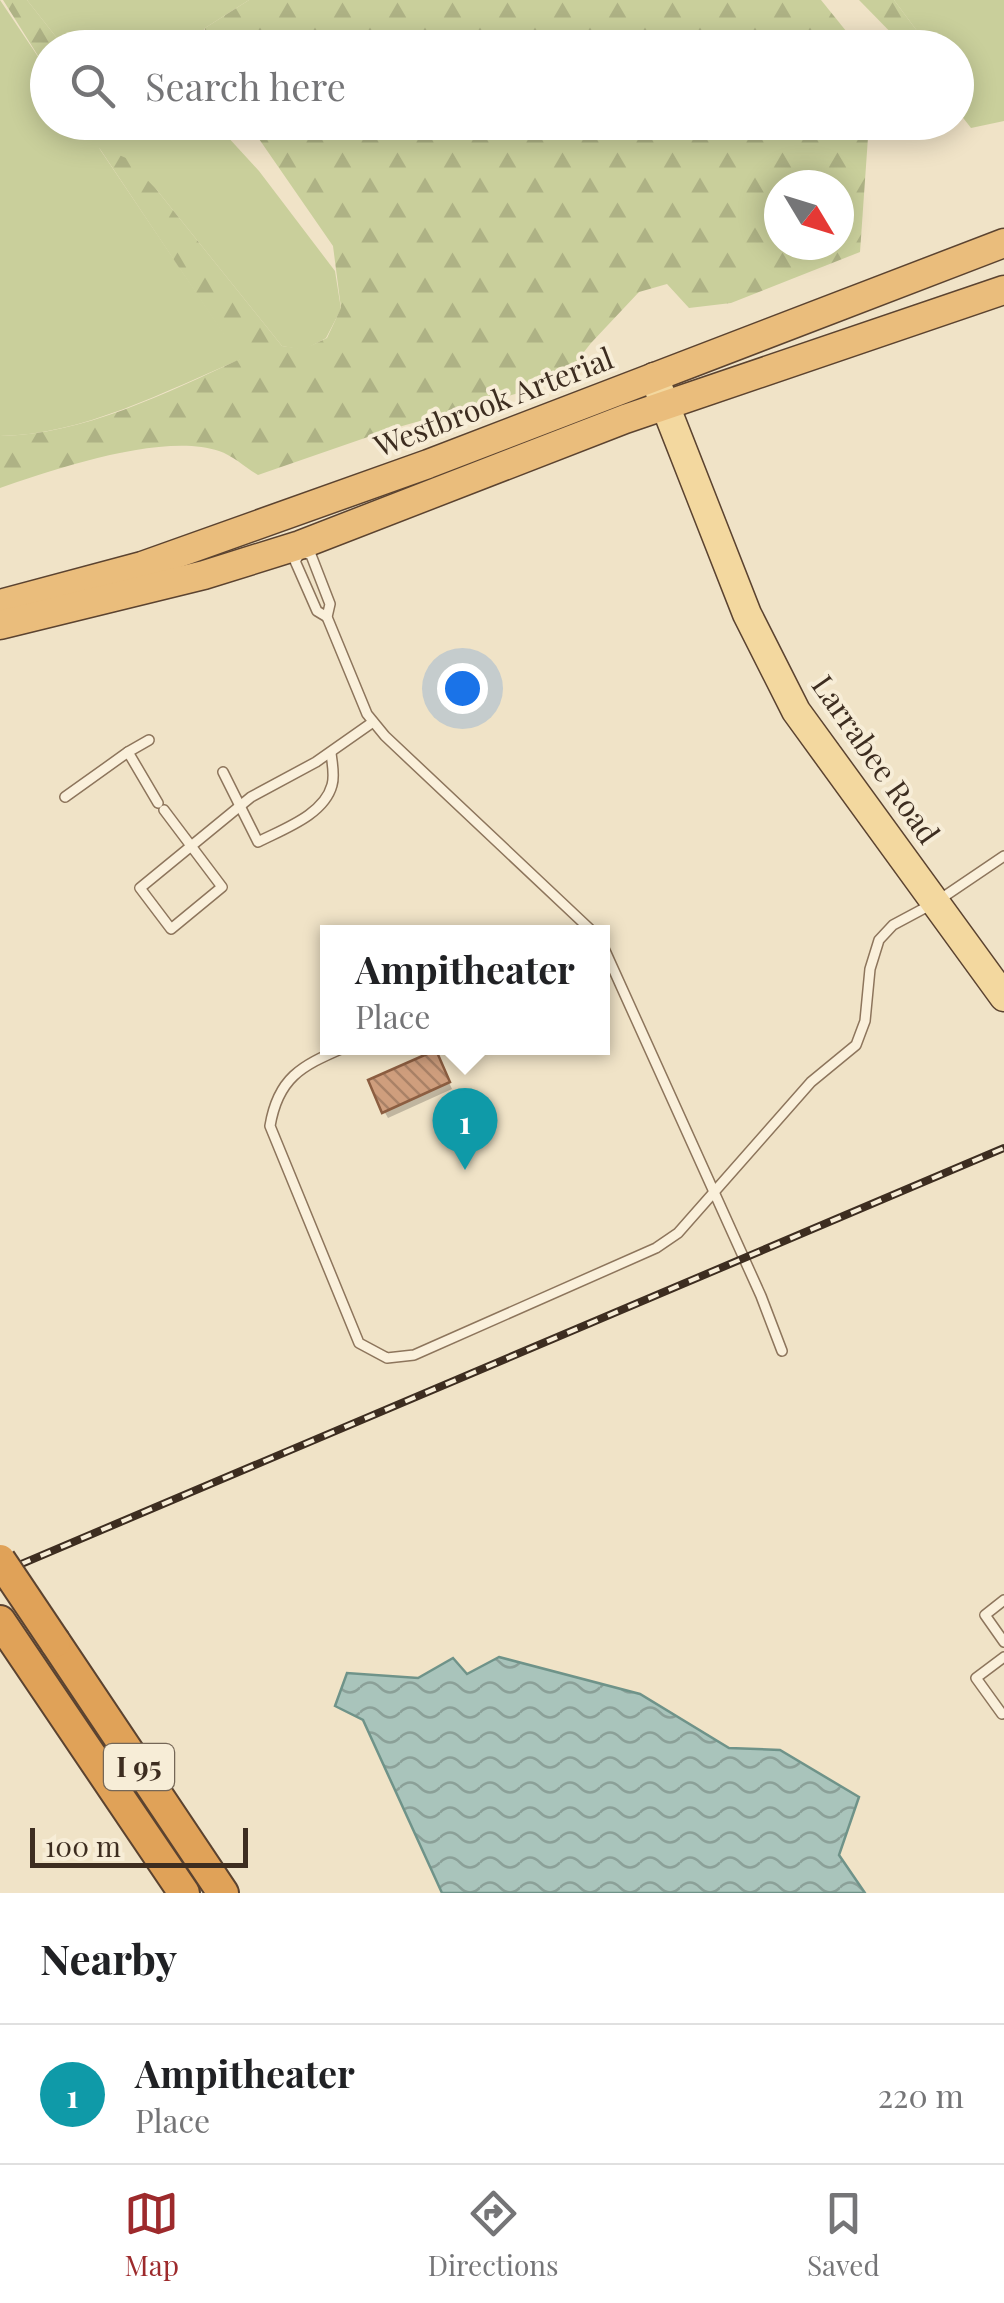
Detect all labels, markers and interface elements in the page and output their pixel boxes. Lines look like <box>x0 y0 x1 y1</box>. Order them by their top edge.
search box <box>30 30 974 140</box>
icon: search <box>65 58 120 113</box>
text: Search here <box>145 60 346 111</box>
north arrow <box>764 170 854 260</box>
street label: Westbrook Arterial <box>367 337 618 465</box>
your location <box>437 663 488 714</box>
street label: Larrabee Road <box>804 667 950 851</box>
popup <box>320 925 610 1055</box>
text: Ampitheater <box>355 943 575 994</box>
text: Place <box>355 994 430 1037</box>
pin: 1 <box>432 1088 498 1170</box>
road number: I 95 <box>104 1744 174 1790</box>
scale bar <box>30 1823 248 1868</box>
text: 100 m <box>45 1827 121 1864</box>
text: Nearby <box>40 1930 177 1986</box>
text: Ampitheater <box>135 2047 355 2098</box>
text: 1 <box>66 2073 79 2116</box>
text: 220 m <box>878 2073 964 2116</box>
text: Place <box>135 2098 210 2141</box>
tab: Map <box>124 2186 179 2283</box>
tab: Directions <box>428 2186 559 2283</box>
tab: Saved <box>807 2186 880 2283</box>

